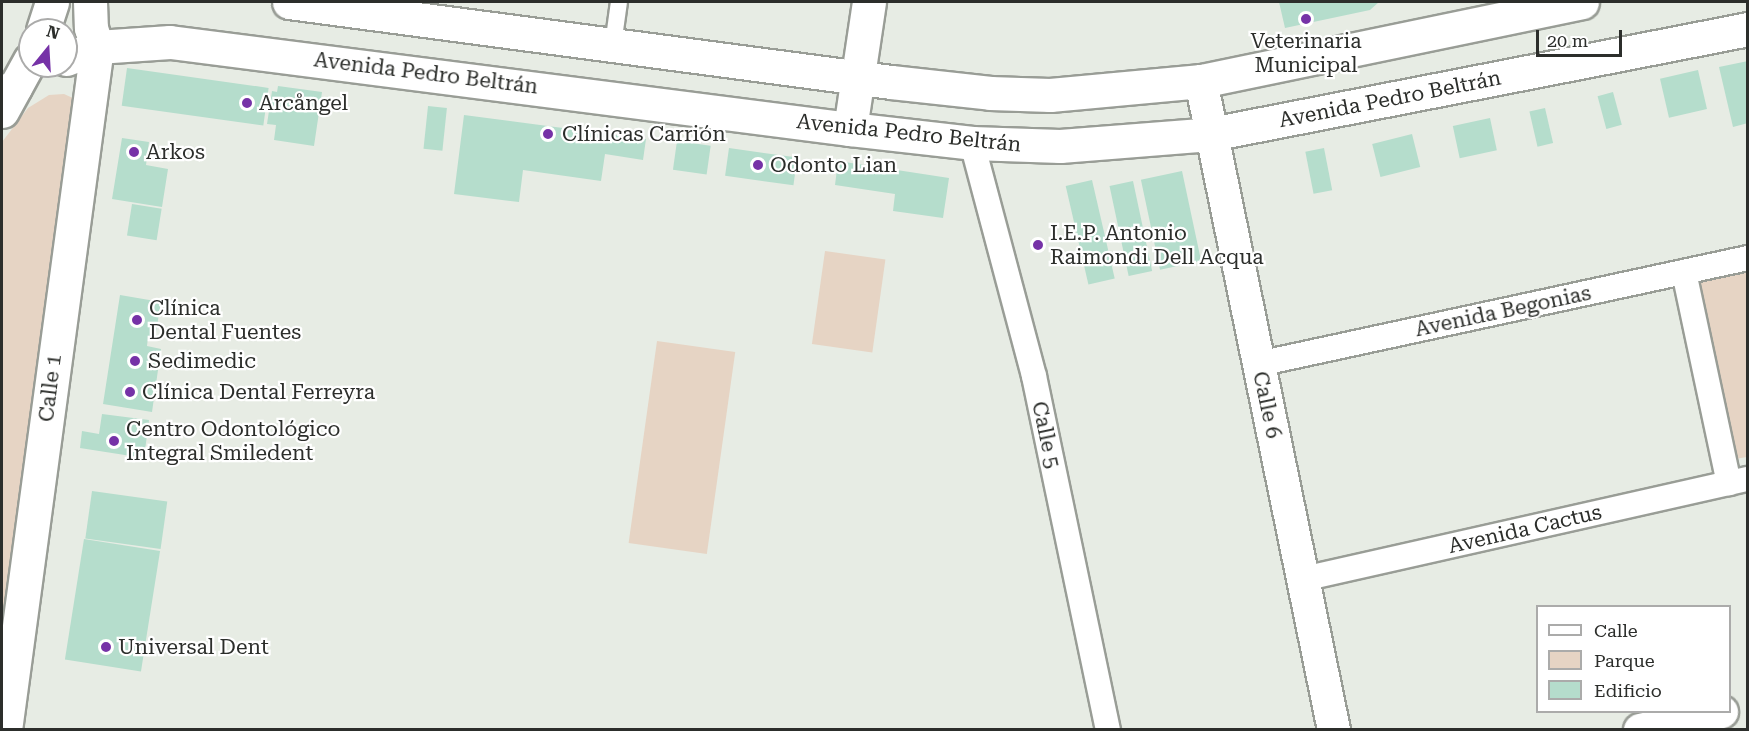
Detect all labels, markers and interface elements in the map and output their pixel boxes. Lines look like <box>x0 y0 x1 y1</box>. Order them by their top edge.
marker: Veterinaria Municipal <box>1299 12 1313 26</box>
north arrow <box>18 18 78 78</box>
scale bar <box>1539 18 1624 56</box>
text: N <box>44 21 62 43</box>
place label: Veterinaria Municipal <box>1250 28 1362 78</box>
text: 20 m <box>1547 30 1588 51</box>
street label: Avenida Pedro Beltrán <box>312 47 540 99</box>
street label: Avenida Pedro Beltrán <box>1277 65 1503 133</box>
place label: Arcångel <box>259 90 348 116</box>
marker: Arcångel <box>240 96 254 110</box>
street label: Avenida Pedro Beltrán <box>795 109 1023 157</box>
place label: Clínicas Carrión <box>562 121 726 147</box>
marker: Clínicas Carrión <box>539 125 557 143</box>
place label: Arkos <box>146 139 205 165</box>
marker: Arkos <box>127 145 141 159</box>
place label: Odonto Lian <box>770 152 897 178</box>
marker: Odonto Lian <box>751 158 765 172</box>
place label: I.E.P. Antonio Raimondi Dell Acqua <box>1050 220 1264 270</box>
marker: I.E.P. Antonio Raimondi Dell Acqua <box>1031 238 1045 252</box>
street label: Avenida Begonias <box>1413 280 1593 342</box>
place label: Clínica Dental Fuentes <box>149 295 301 345</box>
marker: Clínica Dental Fuentes <box>130 313 144 327</box>
place label: Sedimedic <box>148 348 256 374</box>
marker: Sedimedic <box>126 352 144 370</box>
street label: Calle 1 <box>33 353 67 423</box>
street label: Calle 6 <box>1248 369 1286 441</box>
place label: Clínica Dental Ferreyra <box>142 379 375 405</box>
marker: Clínica Dental Ferreyra <box>123 385 137 399</box>
street label: Calle 5 <box>1027 399 1065 471</box>
place label: Centro Odontológico Integral Smiledent <box>126 416 340 466</box>
marker: Centro Odontológico Integral Smiledent <box>107 434 121 448</box>
street label: Avenida Cactus <box>1446 499 1604 559</box>
legend <box>1536 605 1731 713</box>
text: Calle <box>1594 620 1638 641</box>
place label: Universal Dent <box>118 634 269 660</box>
marker: Universal Dent <box>99 640 113 654</box>
text: Parque <box>1594 650 1655 671</box>
text: Edificio <box>1594 680 1662 701</box>

